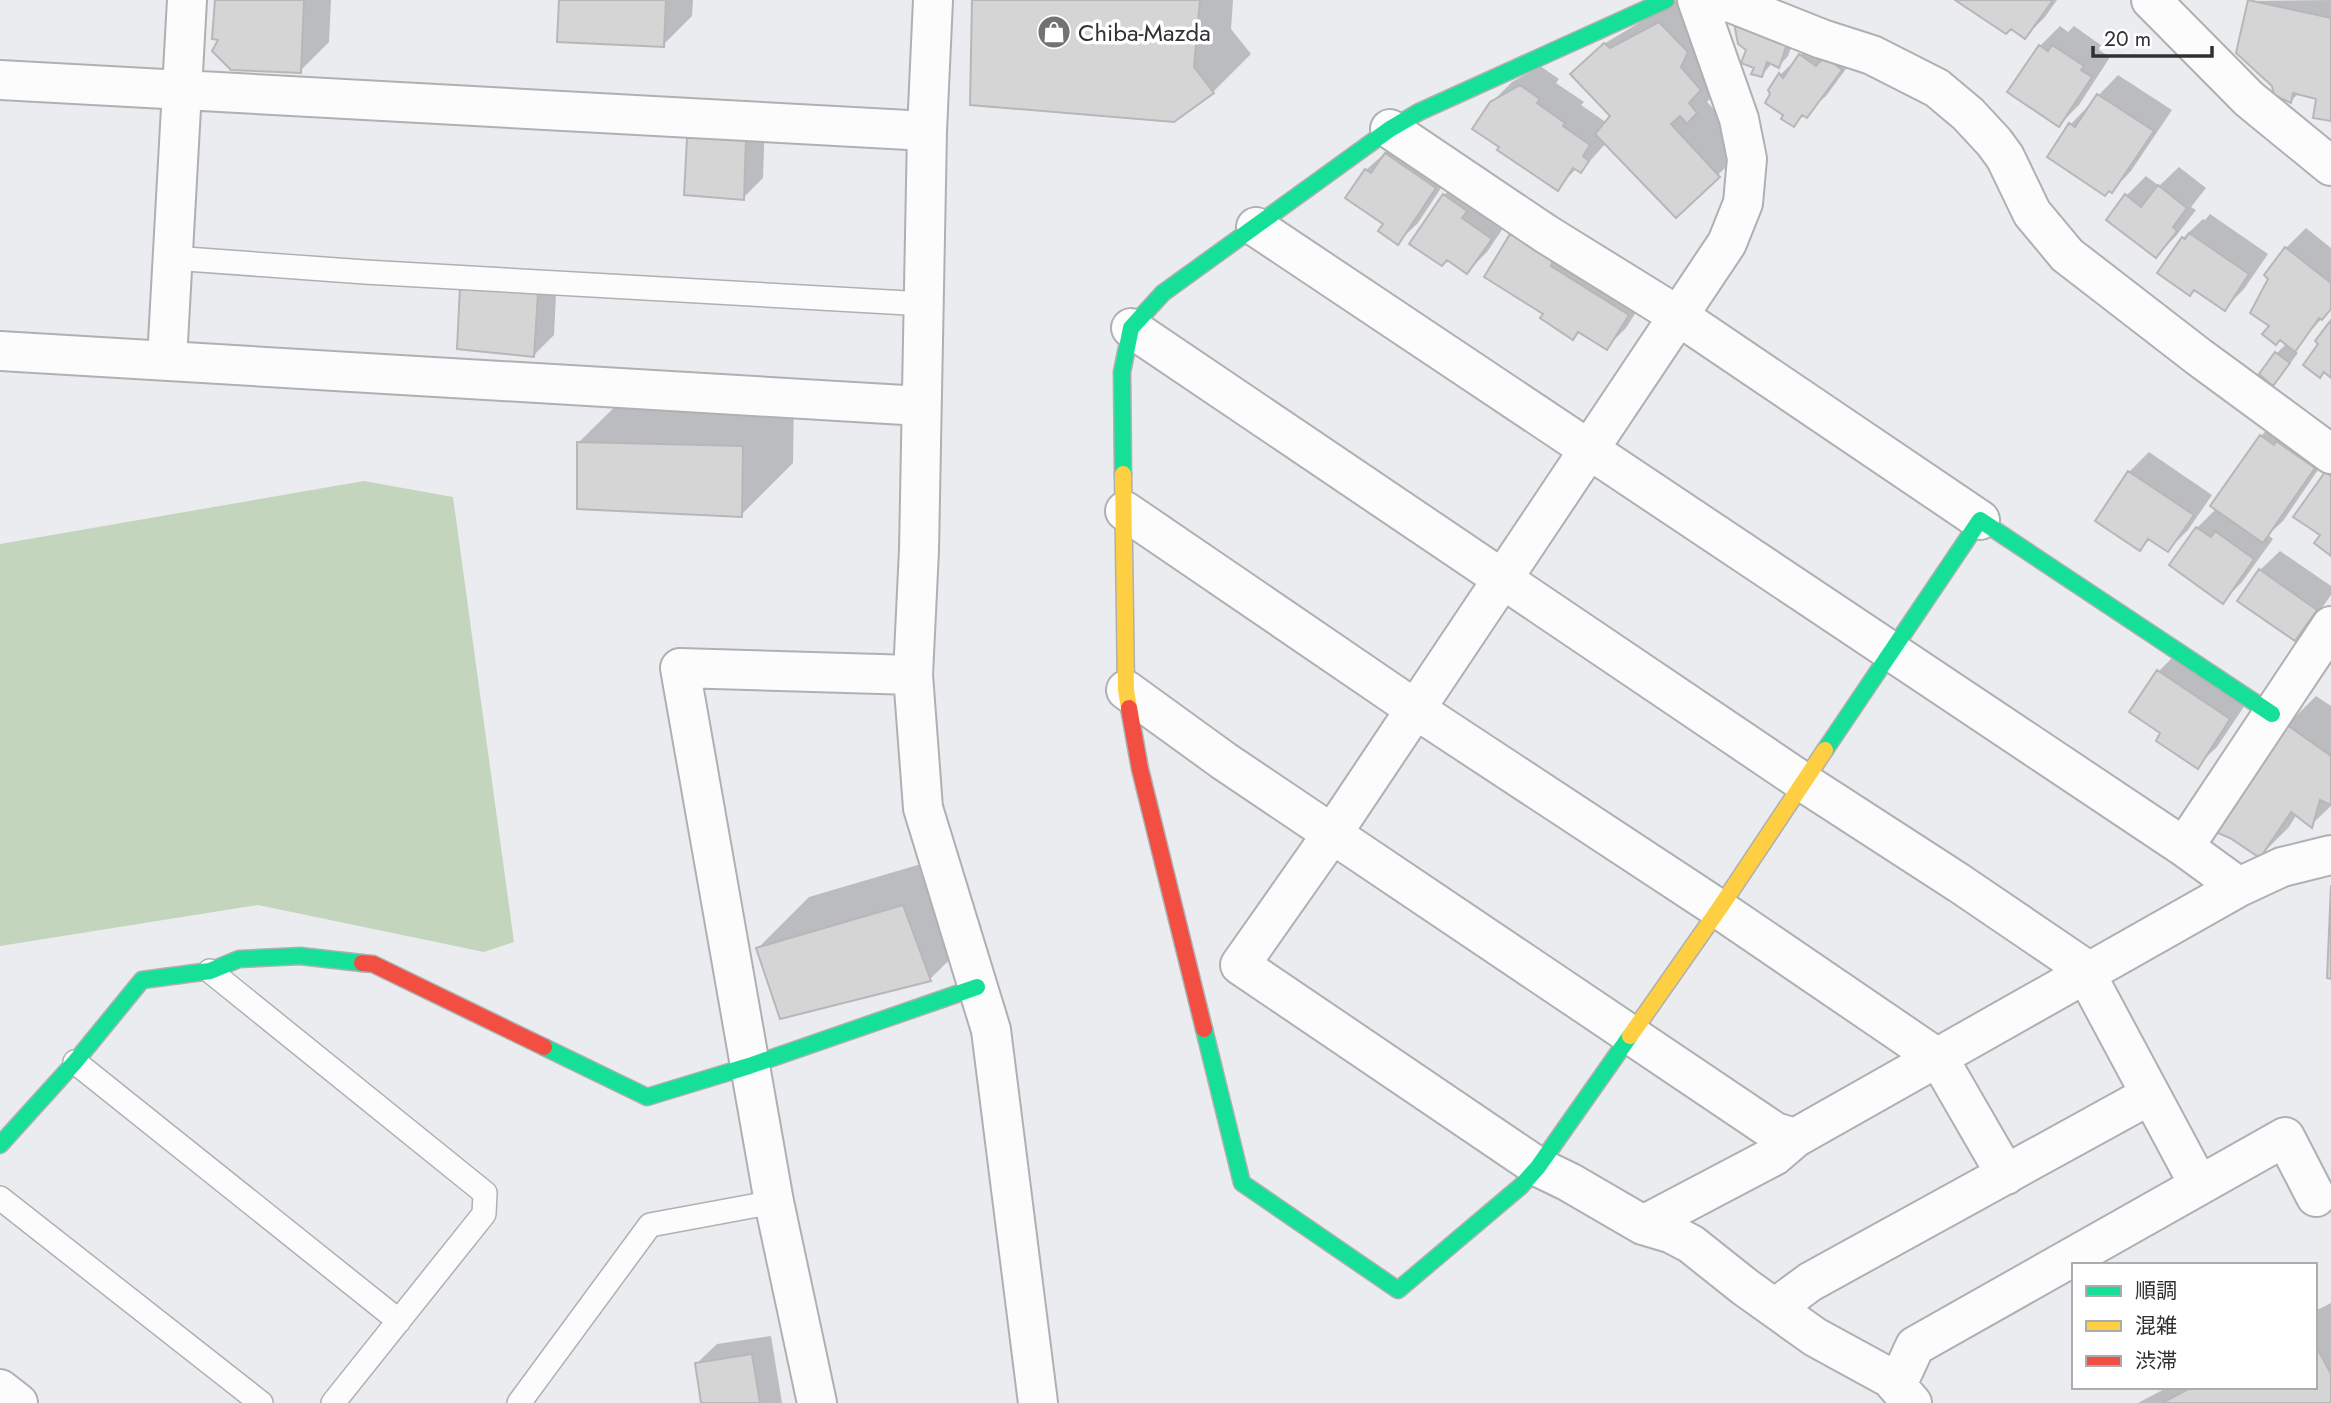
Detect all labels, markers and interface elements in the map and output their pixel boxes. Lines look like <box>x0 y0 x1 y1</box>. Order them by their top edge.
shop icon: Chiba-Mazda <box>1035 13 1073 51</box>
scale bar <box>2093 14 2212 58</box>
place label: Chiba-Mazda <box>1078 15 1211 50</box>
text: 20 m <box>2104 24 2151 54</box>
legend <box>2072 1263 2317 1389</box>
text: 順調 <box>2135 1276 2177 1306</box>
text: 混雑 <box>2135 1311 2177 1341</box>
text: 渋滞 <box>2135 1346 2177 1376</box>

